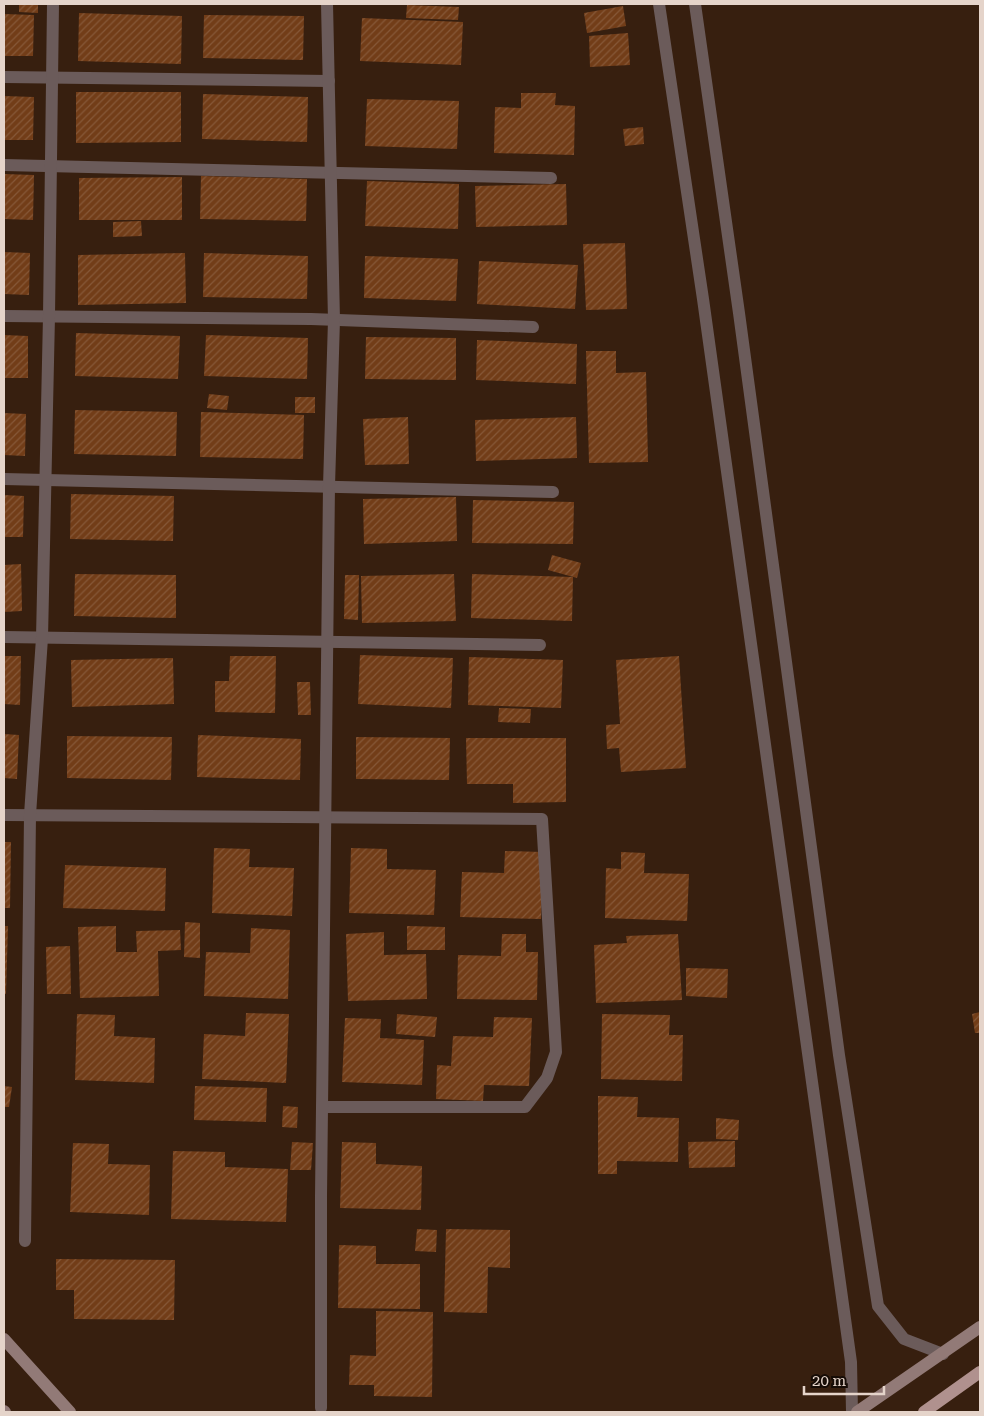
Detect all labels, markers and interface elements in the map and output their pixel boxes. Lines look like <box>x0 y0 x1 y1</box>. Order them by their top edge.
scale bar <box>804 1364 884 1396</box>
text: 20 m <box>812 1372 847 1390</box>

